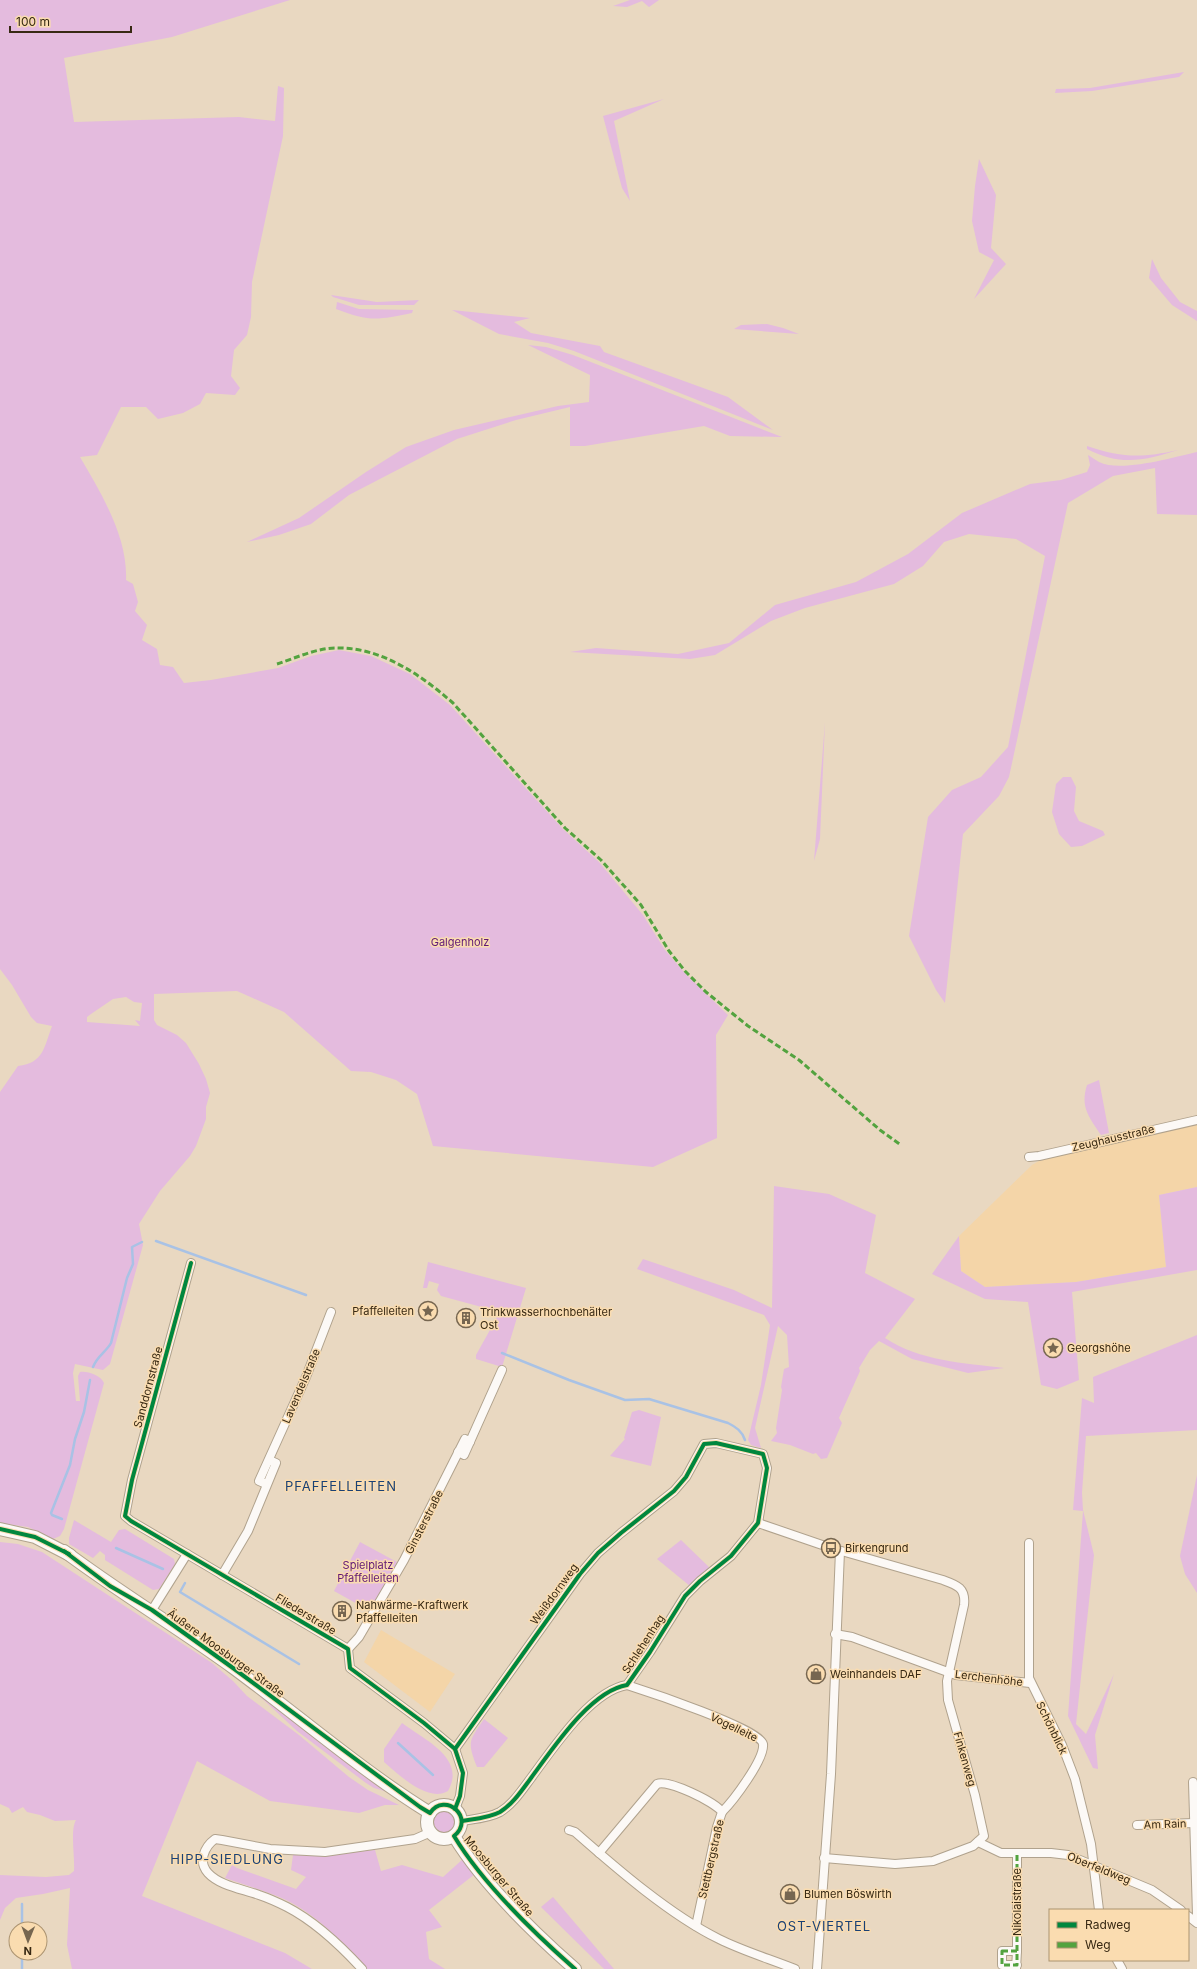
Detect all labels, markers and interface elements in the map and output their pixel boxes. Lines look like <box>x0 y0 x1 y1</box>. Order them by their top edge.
scale bar <box>10 8 131 34</box>
text: 100 m <box>16 14 50 29</box>
park label: Galgenholz <box>431 935 489 949</box>
street label: Zeughausstraße <box>1070 1122 1156 1154</box>
place icon: Pfaffelleiten <box>417 1300 439 1322</box>
place label: Pfaffelleiten <box>352 1304 414 1318</box>
place label: Trinkwasserhochbehälter Ost <box>480 1305 612 1332</box>
building icon: Trinkwasserhochbehälter Ost <box>455 1307 477 1329</box>
place icon: Georgshöhe <box>1042 1337 1064 1359</box>
place label: Georgshöhe <box>1067 1341 1131 1355</box>
street label: Sanddornstraße <box>130 1345 166 1429</box>
street label: Lavendelstraße <box>279 1347 323 1425</box>
district label: PFAFFELLEITEN <box>285 1478 397 1494</box>
street label: Ginsterstraße <box>402 1488 446 1556</box>
bus stop icon: Birkengrund <box>820 1537 842 1559</box>
place label: Birkengrund <box>845 1541 909 1555</box>
park label: Spielplatz Pfaffelleiten <box>337 1558 399 1585</box>
street label: Weißdornweg <box>527 1561 581 1627</box>
street label: Fliederstraße <box>273 1590 339 1638</box>
place label: Nahwärme-Kraftwerk Pfaffelleiten <box>356 1598 468 1625</box>
building icon: Nahwärme-Kraftwerk Pfaffelleiten <box>331 1600 353 1622</box>
street label: Äußere Moosburger Straße <box>165 1606 287 1700</box>
street label: Schlehenhag <box>619 1612 667 1676</box>
shop icon: Weinhandels DAF <box>805 1663 827 1685</box>
place label: Weinhandels DAF <box>830 1667 921 1681</box>
street label: Lerchenhöhe <box>954 1667 1024 1689</box>
street label: Schönblick <box>1033 1699 1071 1757</box>
street label: Vogelleite <box>708 1710 760 1744</box>
street label: Finkenweg <box>951 1730 979 1788</box>
street label: Am Rain <box>1143 1816 1187 1832</box>
street label: Stettbergstraße <box>695 1818 727 1900</box>
street label: Moosburger Straße <box>461 1833 537 1919</box>
street label: Oberfeldweg <box>1065 1849 1133 1887</box>
district label: HIPP-SIEDLUNG <box>170 1851 284 1867</box>
street label: Nikolaistraße <box>1010 1868 1024 1936</box>
shop icon: Blumen Böswirth <box>779 1883 801 1905</box>
place label: Blumen Böswirth <box>804 1887 892 1901</box>
legend <box>1049 1909 1189 1961</box>
text: Radweg <box>1085 1917 1131 1932</box>
district label: OST-VIERTEL <box>777 1918 871 1934</box>
north arrow <box>8 1921 48 1961</box>
text: Weg <box>1085 1937 1111 1952</box>
text: N <box>24 1944 32 1958</box>

